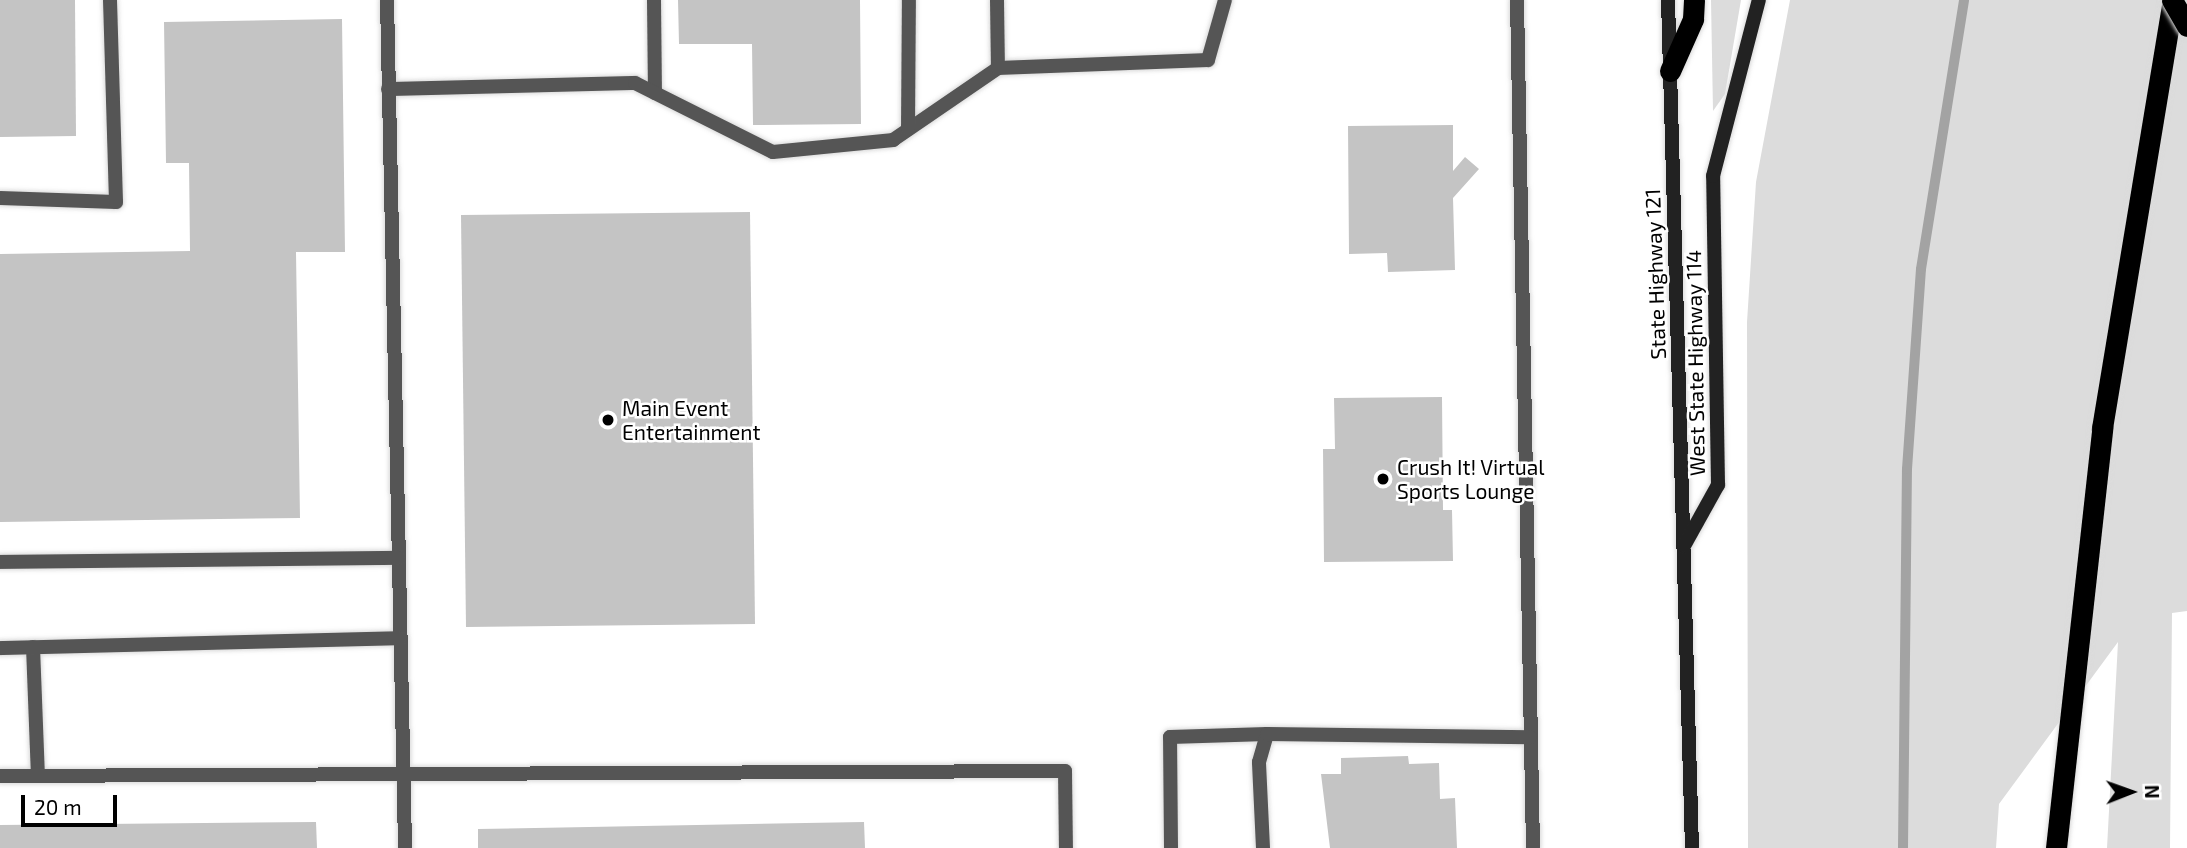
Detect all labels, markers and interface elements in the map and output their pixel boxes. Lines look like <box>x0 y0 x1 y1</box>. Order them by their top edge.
street label: State Highway 121 <box>1639 188 1671 360</box>
street label: West State Highway 114 <box>1680 249 1710 477</box>
place label: Main Event Entertainment <box>622 395 760 445</box>
marker: Main Event Entertainment <box>600 412 616 428</box>
place label: Crush It! Virtual Sports Lounge <box>1397 454 1545 504</box>
marker: Crush It! Virtual Sports Lounge <box>1375 471 1391 487</box>
north arrow <box>2096 757 2166 827</box>
scale bar <box>24 782 121 826</box>
text: N <box>2141 785 2164 799</box>
text: 20 m <box>34 794 82 819</box>

